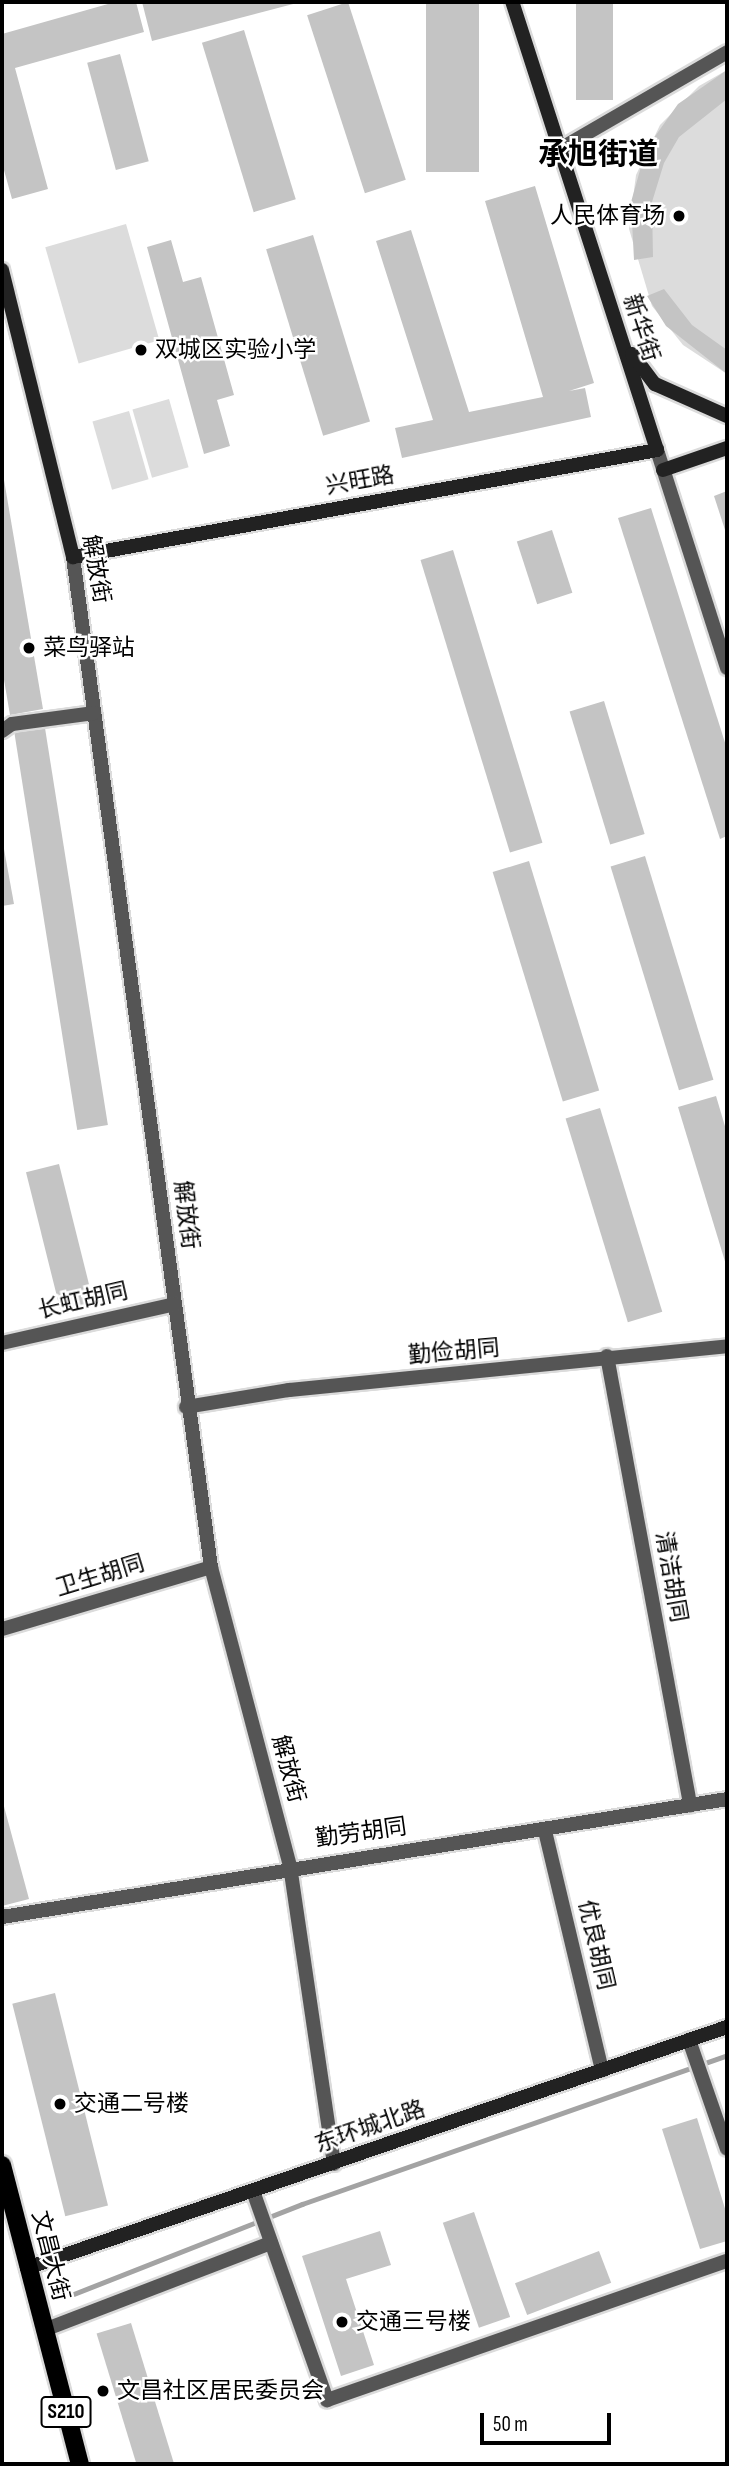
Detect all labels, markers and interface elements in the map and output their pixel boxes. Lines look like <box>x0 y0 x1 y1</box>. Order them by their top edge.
district label: 承旭街道 <box>538 137 658 173</box>
place label: 人民体育场 <box>550 202 665 230</box>
marker: 人民体育场 <box>671 208 687 224</box>
street label: 新华街 <box>617 291 665 365</box>
place label: 双城区实验小学 <box>155 336 316 364</box>
marker: 双城区实验小学 <box>133 342 149 358</box>
street label: 兴旺路 <box>324 461 396 501</box>
street label: 解放街 <box>76 533 116 605</box>
place label: 菜鸟驿站 <box>43 634 135 662</box>
marker: 菜鸟驿站 <box>21 640 37 656</box>
street label: 解放街 <box>168 1179 204 1251</box>
street label: 长虹胡同 <box>35 1277 131 1325</box>
street label: 勤俭胡同 <box>407 1334 501 1370</box>
street label: 清洁胡同 <box>649 1529 693 1625</box>
street label: 卫生胡同 <box>52 1549 148 1603</box>
street label: 解放街 <box>266 1732 310 1806</box>
street label: 勤劳胡同 <box>314 1813 408 1853</box>
street label: 优良胡同 <box>572 1897 620 1993</box>
place label: 交通二号楼 <box>74 2090 189 2118</box>
street label: 东环城北路 <box>311 2095 429 2159</box>
marker: 交通二号楼 <box>52 2096 68 2112</box>
street label: 文昌大街 <box>25 2208 75 2304</box>
place label: 交通三号楼 <box>356 2308 471 2336</box>
marker: 交通三号楼 <box>334 2314 350 2330</box>
place label: 文昌社区居民委员会 <box>117 2377 324 2405</box>
marker: 文昌社区居民委员会 <box>95 2383 111 2399</box>
road number: S210 <box>40 2394 92 2430</box>
scale bar <box>484 2400 615 2444</box>
text: 50 m <box>493 2412 528 2437</box>

